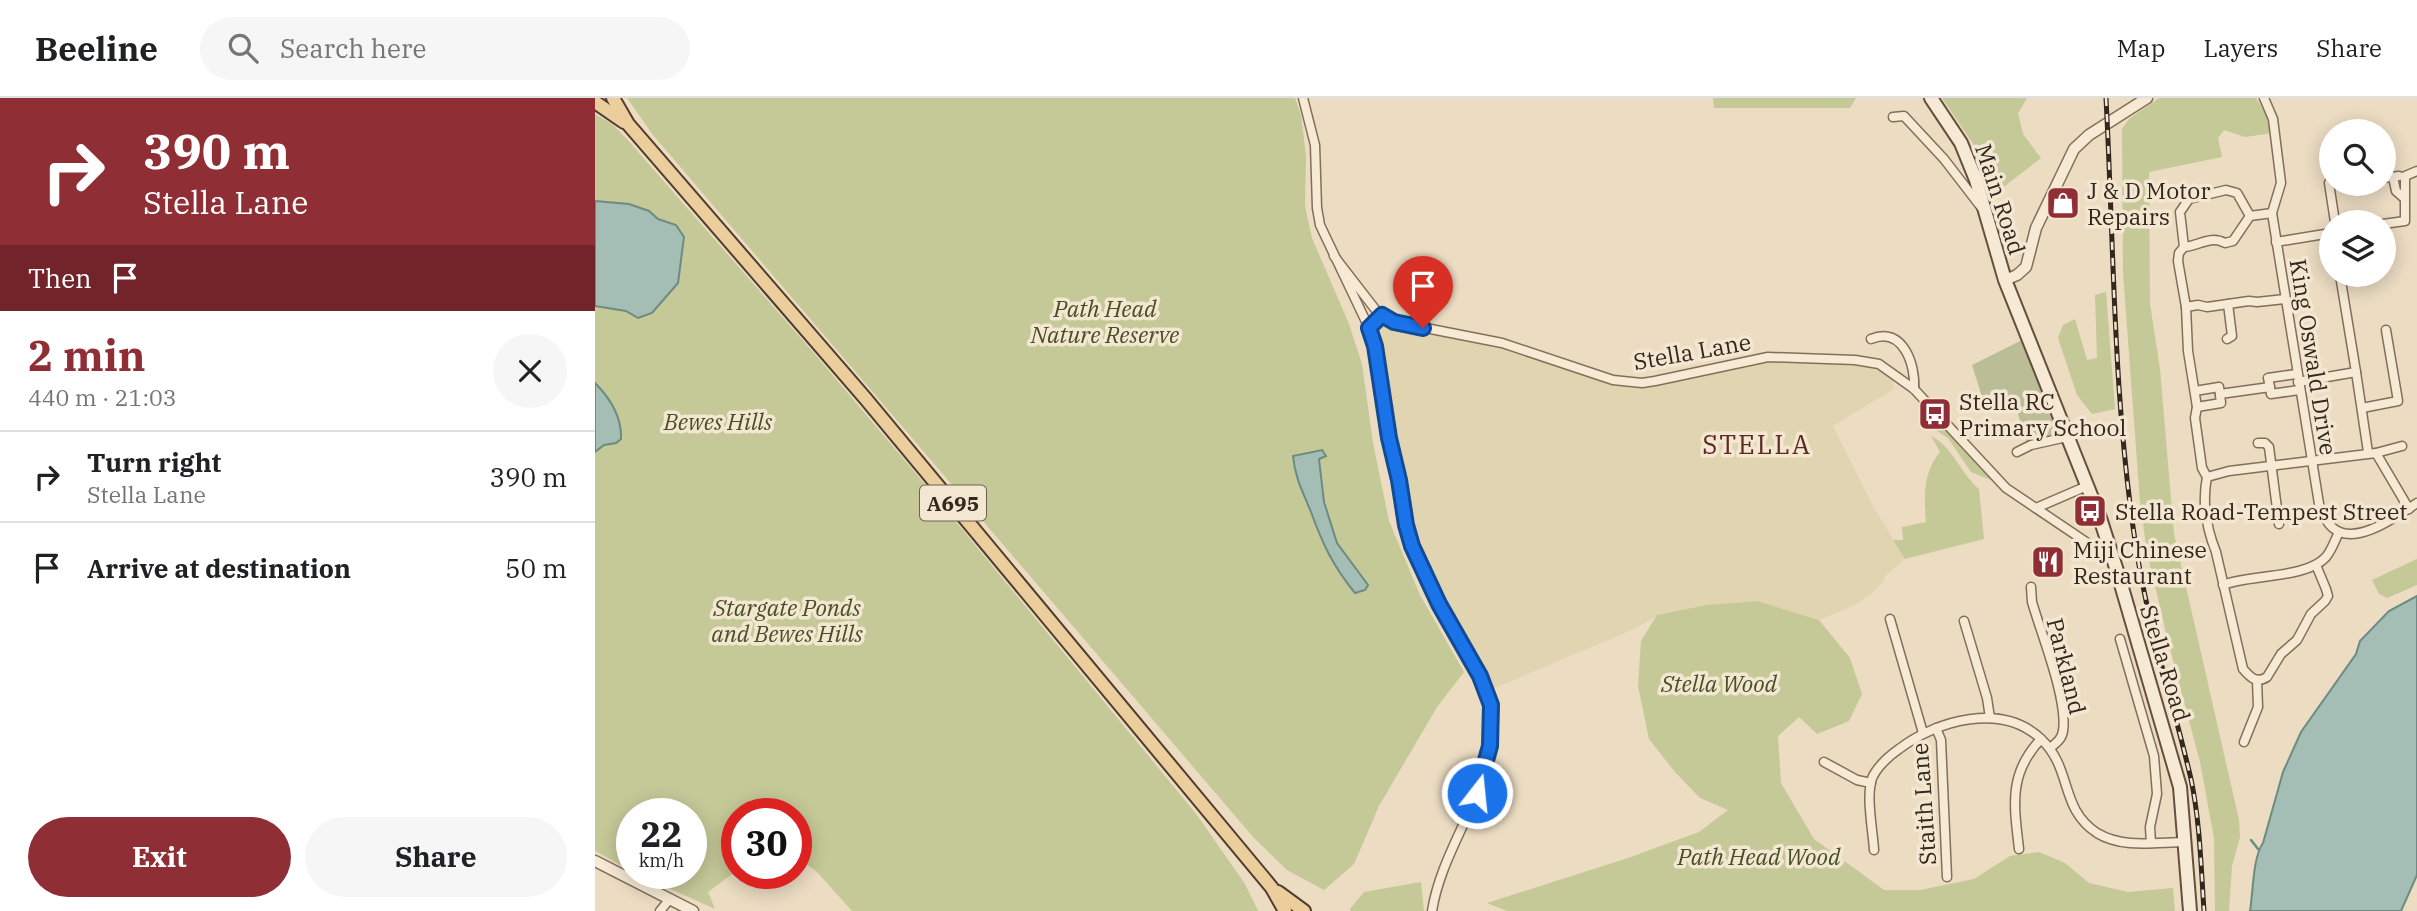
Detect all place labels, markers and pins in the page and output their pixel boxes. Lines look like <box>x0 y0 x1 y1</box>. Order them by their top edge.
place label: J & D Motor Repairs <box>2087 175 2210 231</box>
shop icon: J & D Motor Repairs <box>2044 184 2082 222</box>
pin <box>1393 256 1453 328</box>
place label: Stella RC Primary School <box>1959 386 2126 442</box>
bus stop icon: Stella RC Primary School <box>1916 395 1954 433</box>
bus stop icon: Stella Road-Tempest Street <box>2071 492 2109 530</box>
place label: Stella Road-Tempest Street <box>2115 496 2407 526</box>
place label: Miji Chinese Restaurant <box>2073 534 2207 590</box>
restaurant icon: Miji Chinese Restaurant <box>2029 543 2067 581</box>

